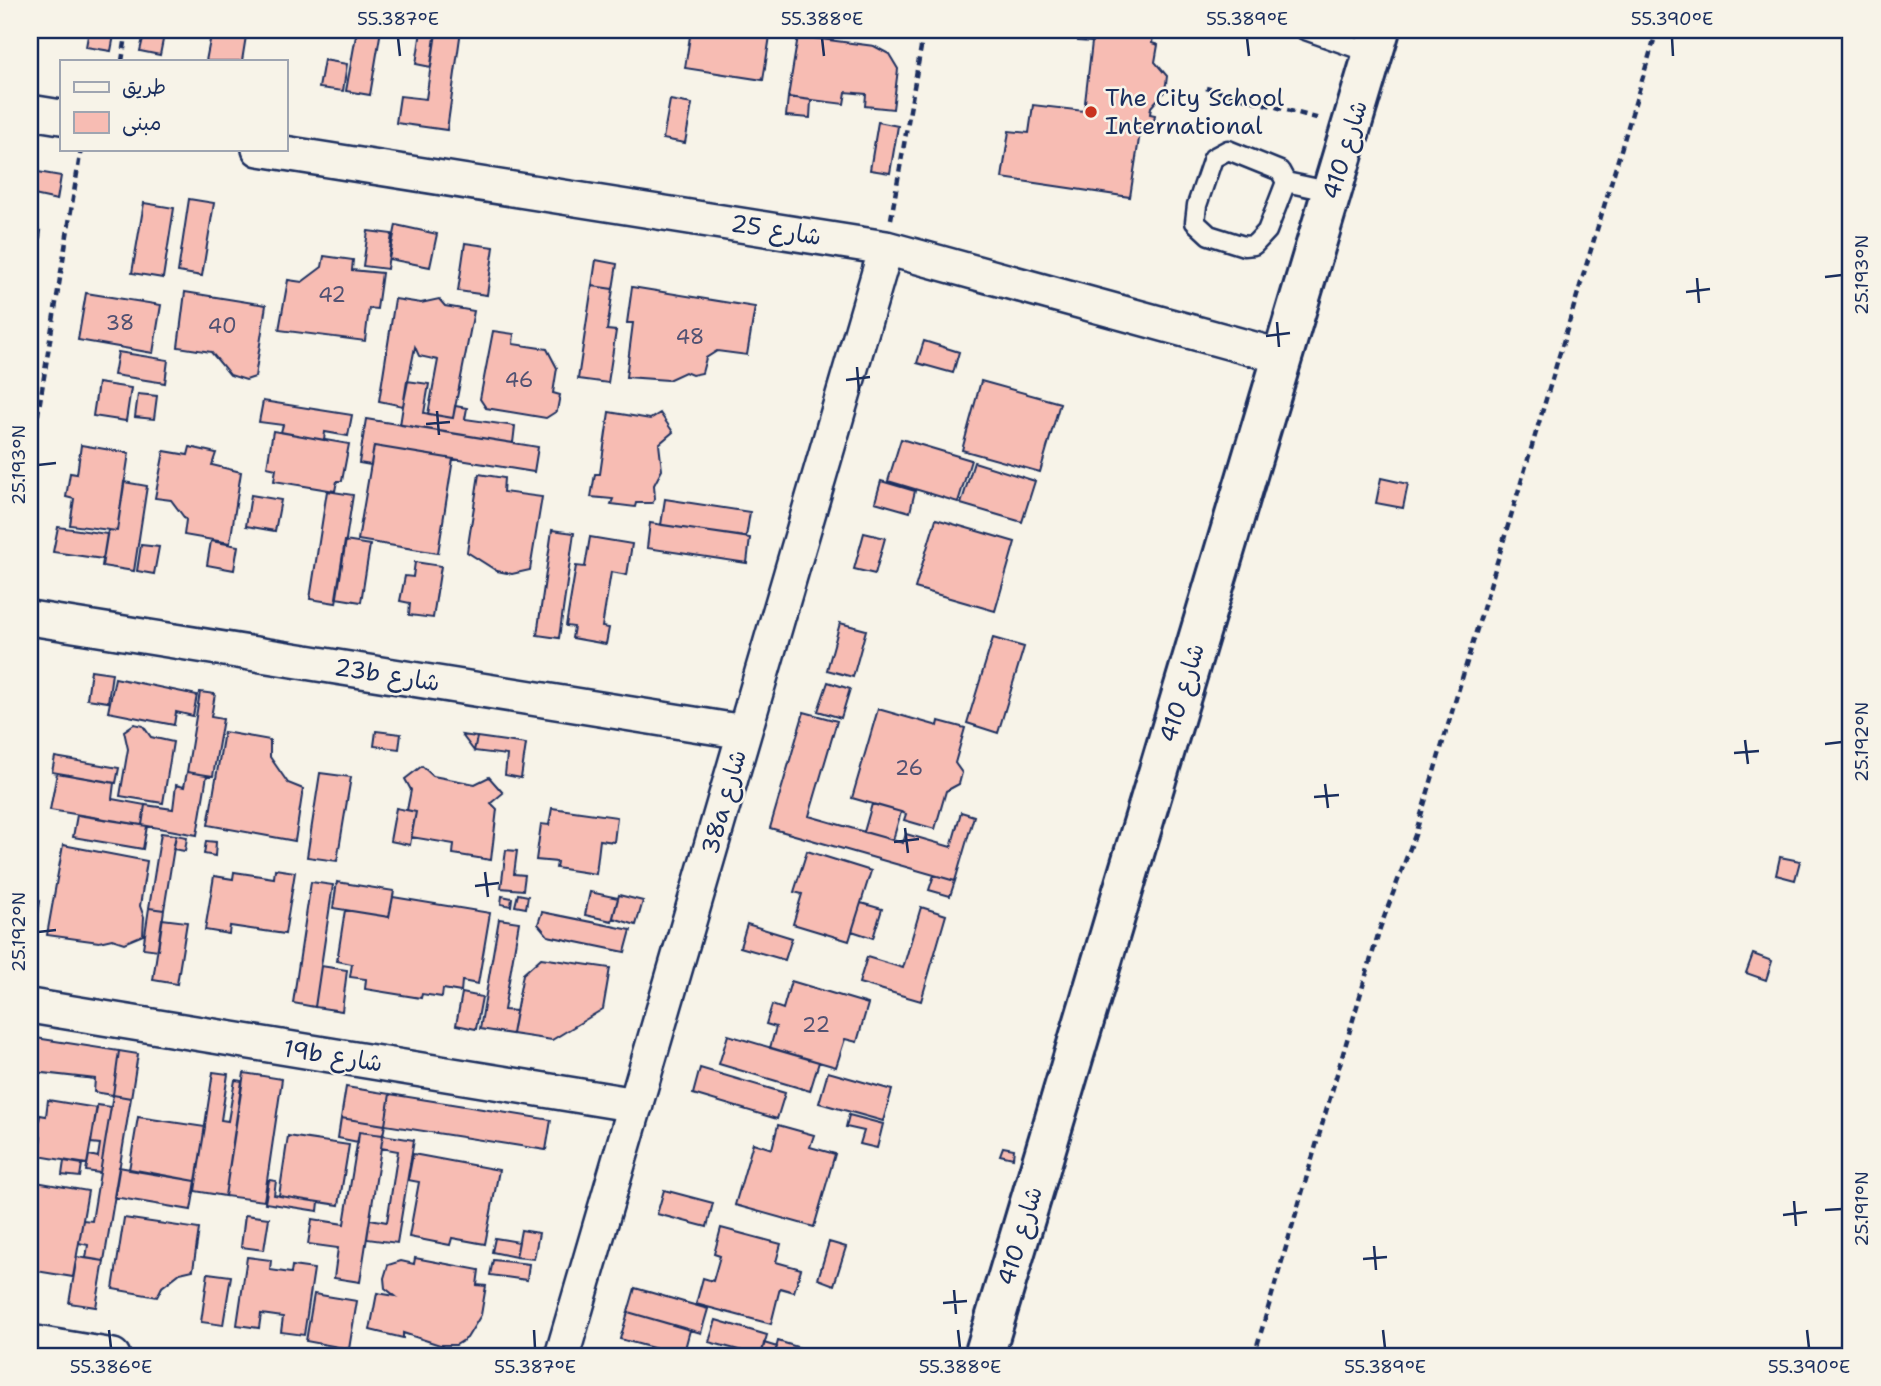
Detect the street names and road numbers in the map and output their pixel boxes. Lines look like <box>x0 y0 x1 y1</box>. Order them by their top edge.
street label: شارع 410 <box>1315 97 1376 204</box>
street label: شارع 25 <box>728 207 824 254</box>
street label: شارع 410 <box>1152 640 1213 747</box>
street label: 23b شارع <box>332 651 442 700</box>
street label: 38a شارع <box>694 746 755 858</box>
street label: 19b شارع <box>281 1032 385 1081</box>
street label: شارع 410 <box>990 1183 1051 1290</box>

